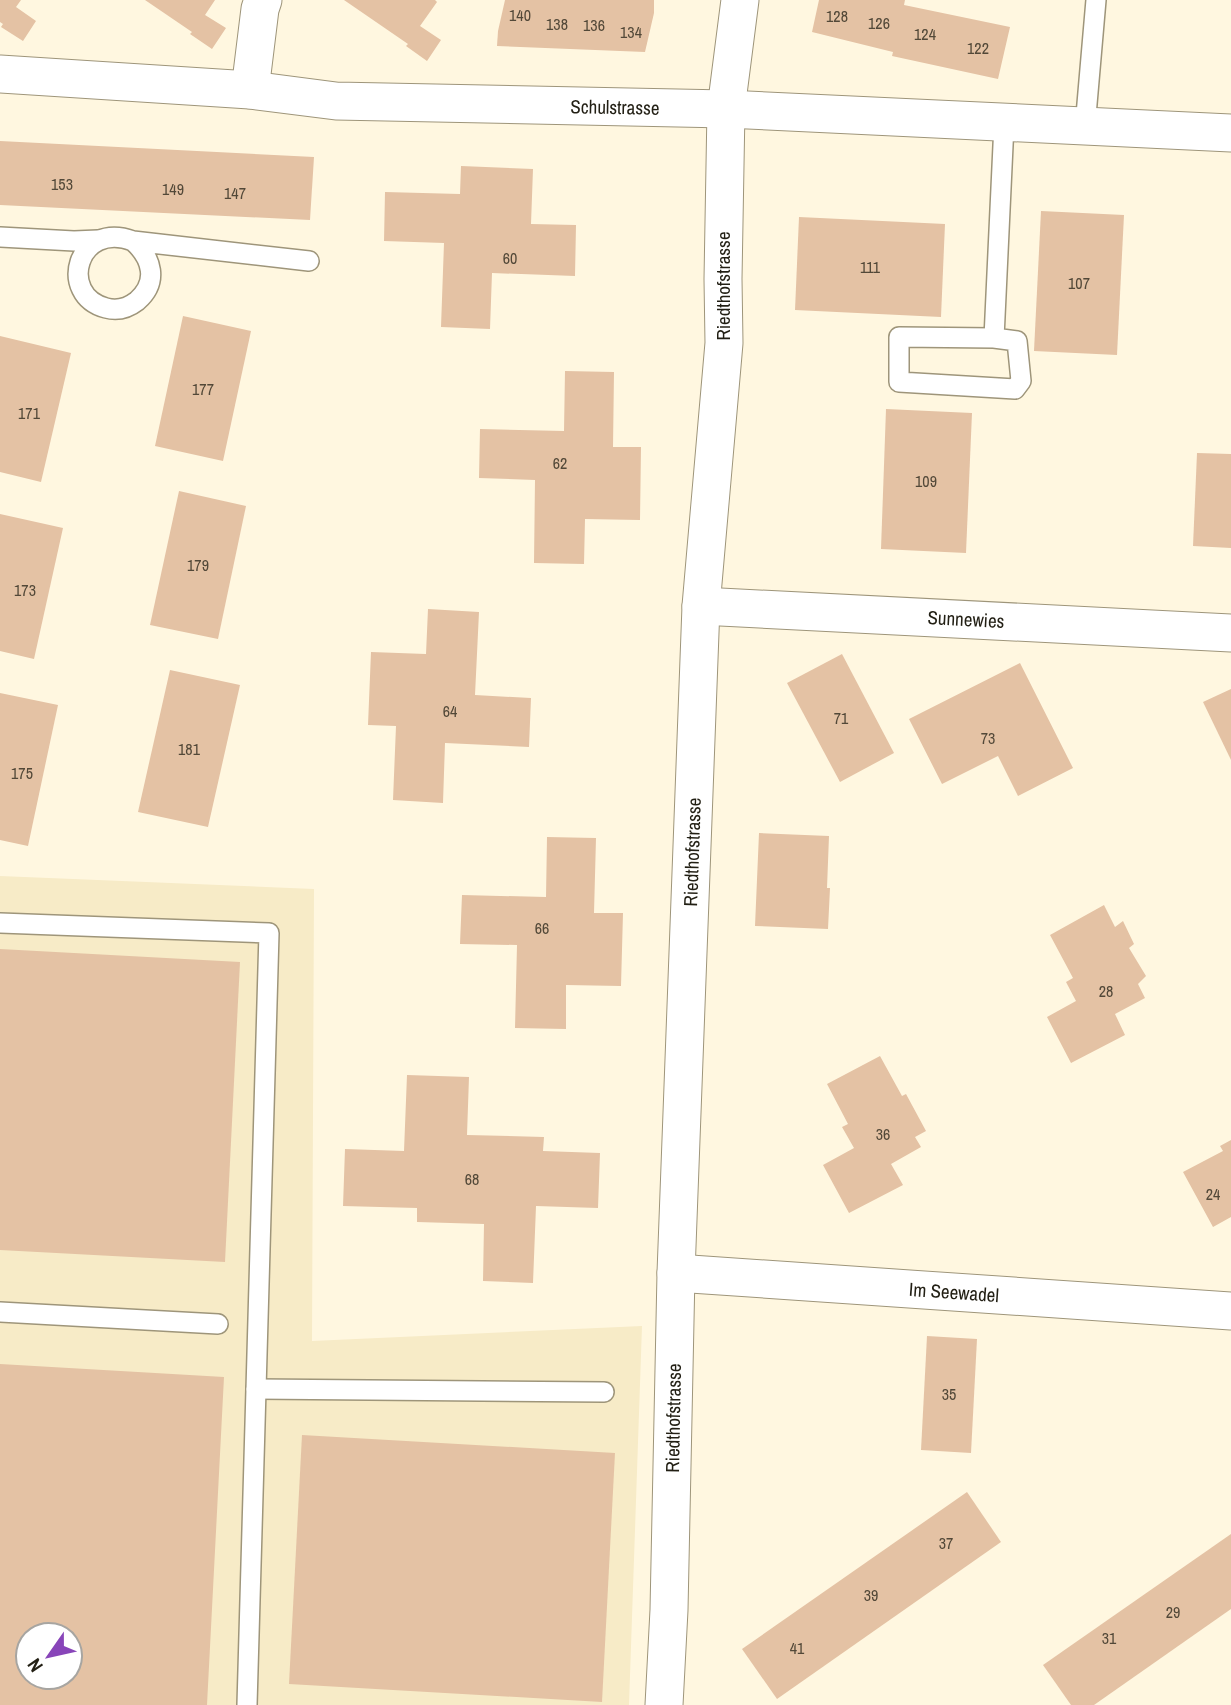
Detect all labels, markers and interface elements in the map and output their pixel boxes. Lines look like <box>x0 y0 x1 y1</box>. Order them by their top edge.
house number: 140 <box>509 4 531 26</box>
house number: 128 <box>826 5 848 27</box>
house number: 126 <box>868 12 890 34</box>
house number: 138 <box>546 13 568 35</box>
house number: 136 <box>583 14 605 36</box>
house number: 134 <box>620 21 642 43</box>
house number: 124 <box>914 23 936 45</box>
house number: 122 <box>967 37 989 59</box>
street label: Schulstrasse <box>570 93 660 121</box>
house number: 153 <box>51 173 73 195</box>
house number: 149 <box>162 178 184 200</box>
house number: 147 <box>224 182 246 204</box>
street label: Riedthofstrasse <box>710 231 736 341</box>
house number: 60 <box>503 247 517 269</box>
house number: 111 <box>860 256 881 278</box>
house number: 107 <box>1068 272 1090 294</box>
house number: 177 <box>192 378 214 400</box>
house number: 171 <box>18 402 41 424</box>
house number: 62 <box>553 452 567 474</box>
house number: 109 <box>915 470 937 492</box>
house number: 179 <box>187 554 209 576</box>
house number: 173 <box>14 579 36 601</box>
street label: Sunnewies <box>927 604 1005 634</box>
house number: 64 <box>443 700 457 722</box>
house number: 71 <box>834 707 849 729</box>
house number: 73 <box>981 727 995 749</box>
house number: 181 <box>178 738 201 760</box>
house number: 175 <box>11 762 33 784</box>
street label: Riedthofstrasse <box>677 797 707 907</box>
house number: 66 <box>535 917 549 939</box>
house number: 28 <box>1099 980 1113 1002</box>
house number: 36 <box>876 1123 890 1145</box>
house number: 68 <box>465 1168 479 1190</box>
house number: 24 <box>1206 1183 1220 1205</box>
street label: Im Seewadel <box>908 1276 1000 1308</box>
street label: Riedthofstrasse <box>659 1363 687 1473</box>
house number: 35 <box>942 1383 956 1405</box>
house number: 37 <box>939 1532 953 1554</box>
house number: 39 <box>864 1584 878 1606</box>
house number: 29 <box>1166 1601 1180 1623</box>
north arrow <box>14 1621 84 1691</box>
house number: 31 <box>1102 1627 1117 1649</box>
house number: 41 <box>790 1637 805 1659</box>
text: N <box>21 1654 49 1677</box>

